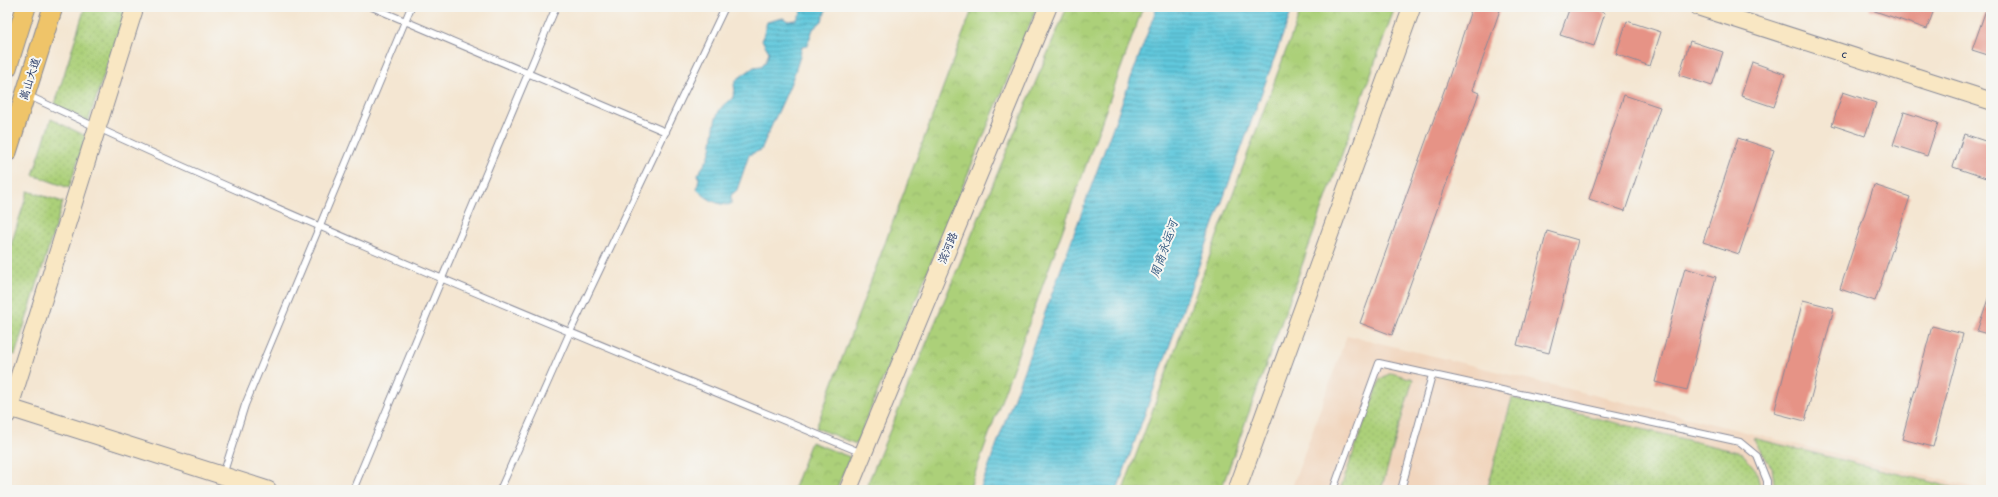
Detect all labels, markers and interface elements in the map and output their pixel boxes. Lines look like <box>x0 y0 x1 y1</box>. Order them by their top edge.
street label: c <box>1840 46 1850 62</box>
street label: 嵩山大道 <box>16 56 44 102</box>
water label: 周商永运河 <box>1147 216 1182 280</box>
street label: 滨河路 <box>935 230 961 266</box>

